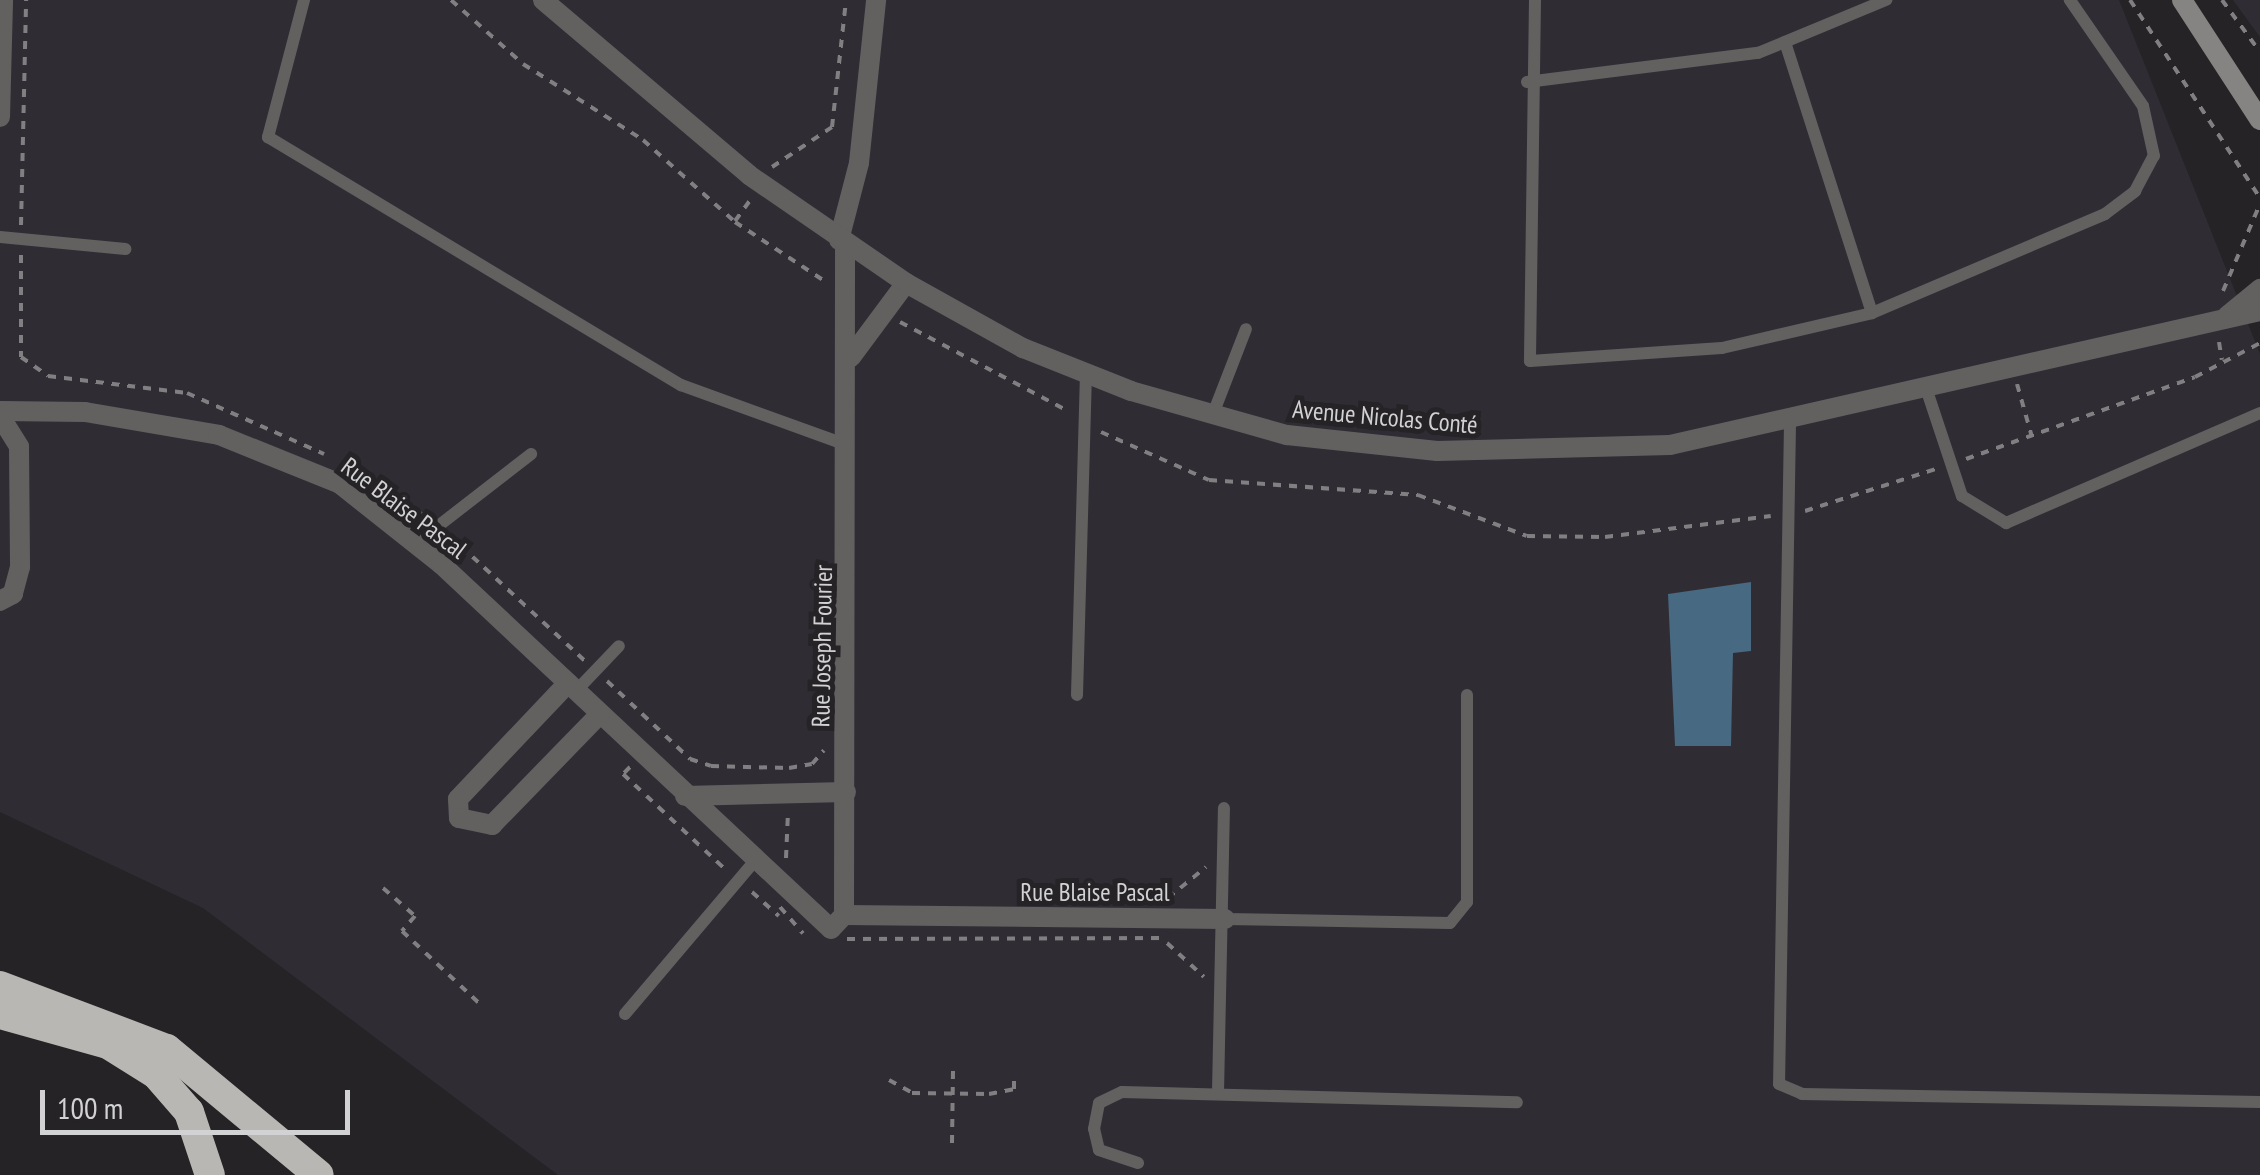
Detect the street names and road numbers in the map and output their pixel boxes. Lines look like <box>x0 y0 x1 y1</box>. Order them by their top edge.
street label: Avenue Nicolas Conté <box>1291 394 1479 440</box>
street label: Rue Blaise Pascal <box>335 451 473 565</box>
street label: Rue Joseph Fourier <box>806 564 838 728</box>
street label: Rue Blaise Pascal <box>1020 877 1170 907</box>

